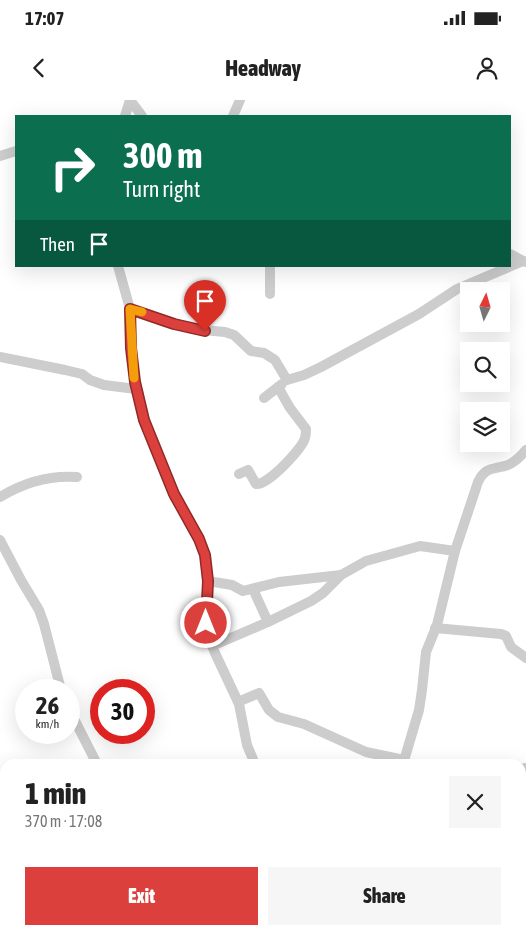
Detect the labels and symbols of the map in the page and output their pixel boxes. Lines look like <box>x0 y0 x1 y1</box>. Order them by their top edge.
pin <box>184 280 226 331</box>
north arrow <box>460 282 510 332</box>
position arrow <box>179 596 231 648</box>
speed limit sign: 30 <box>90 679 155 744</box>

